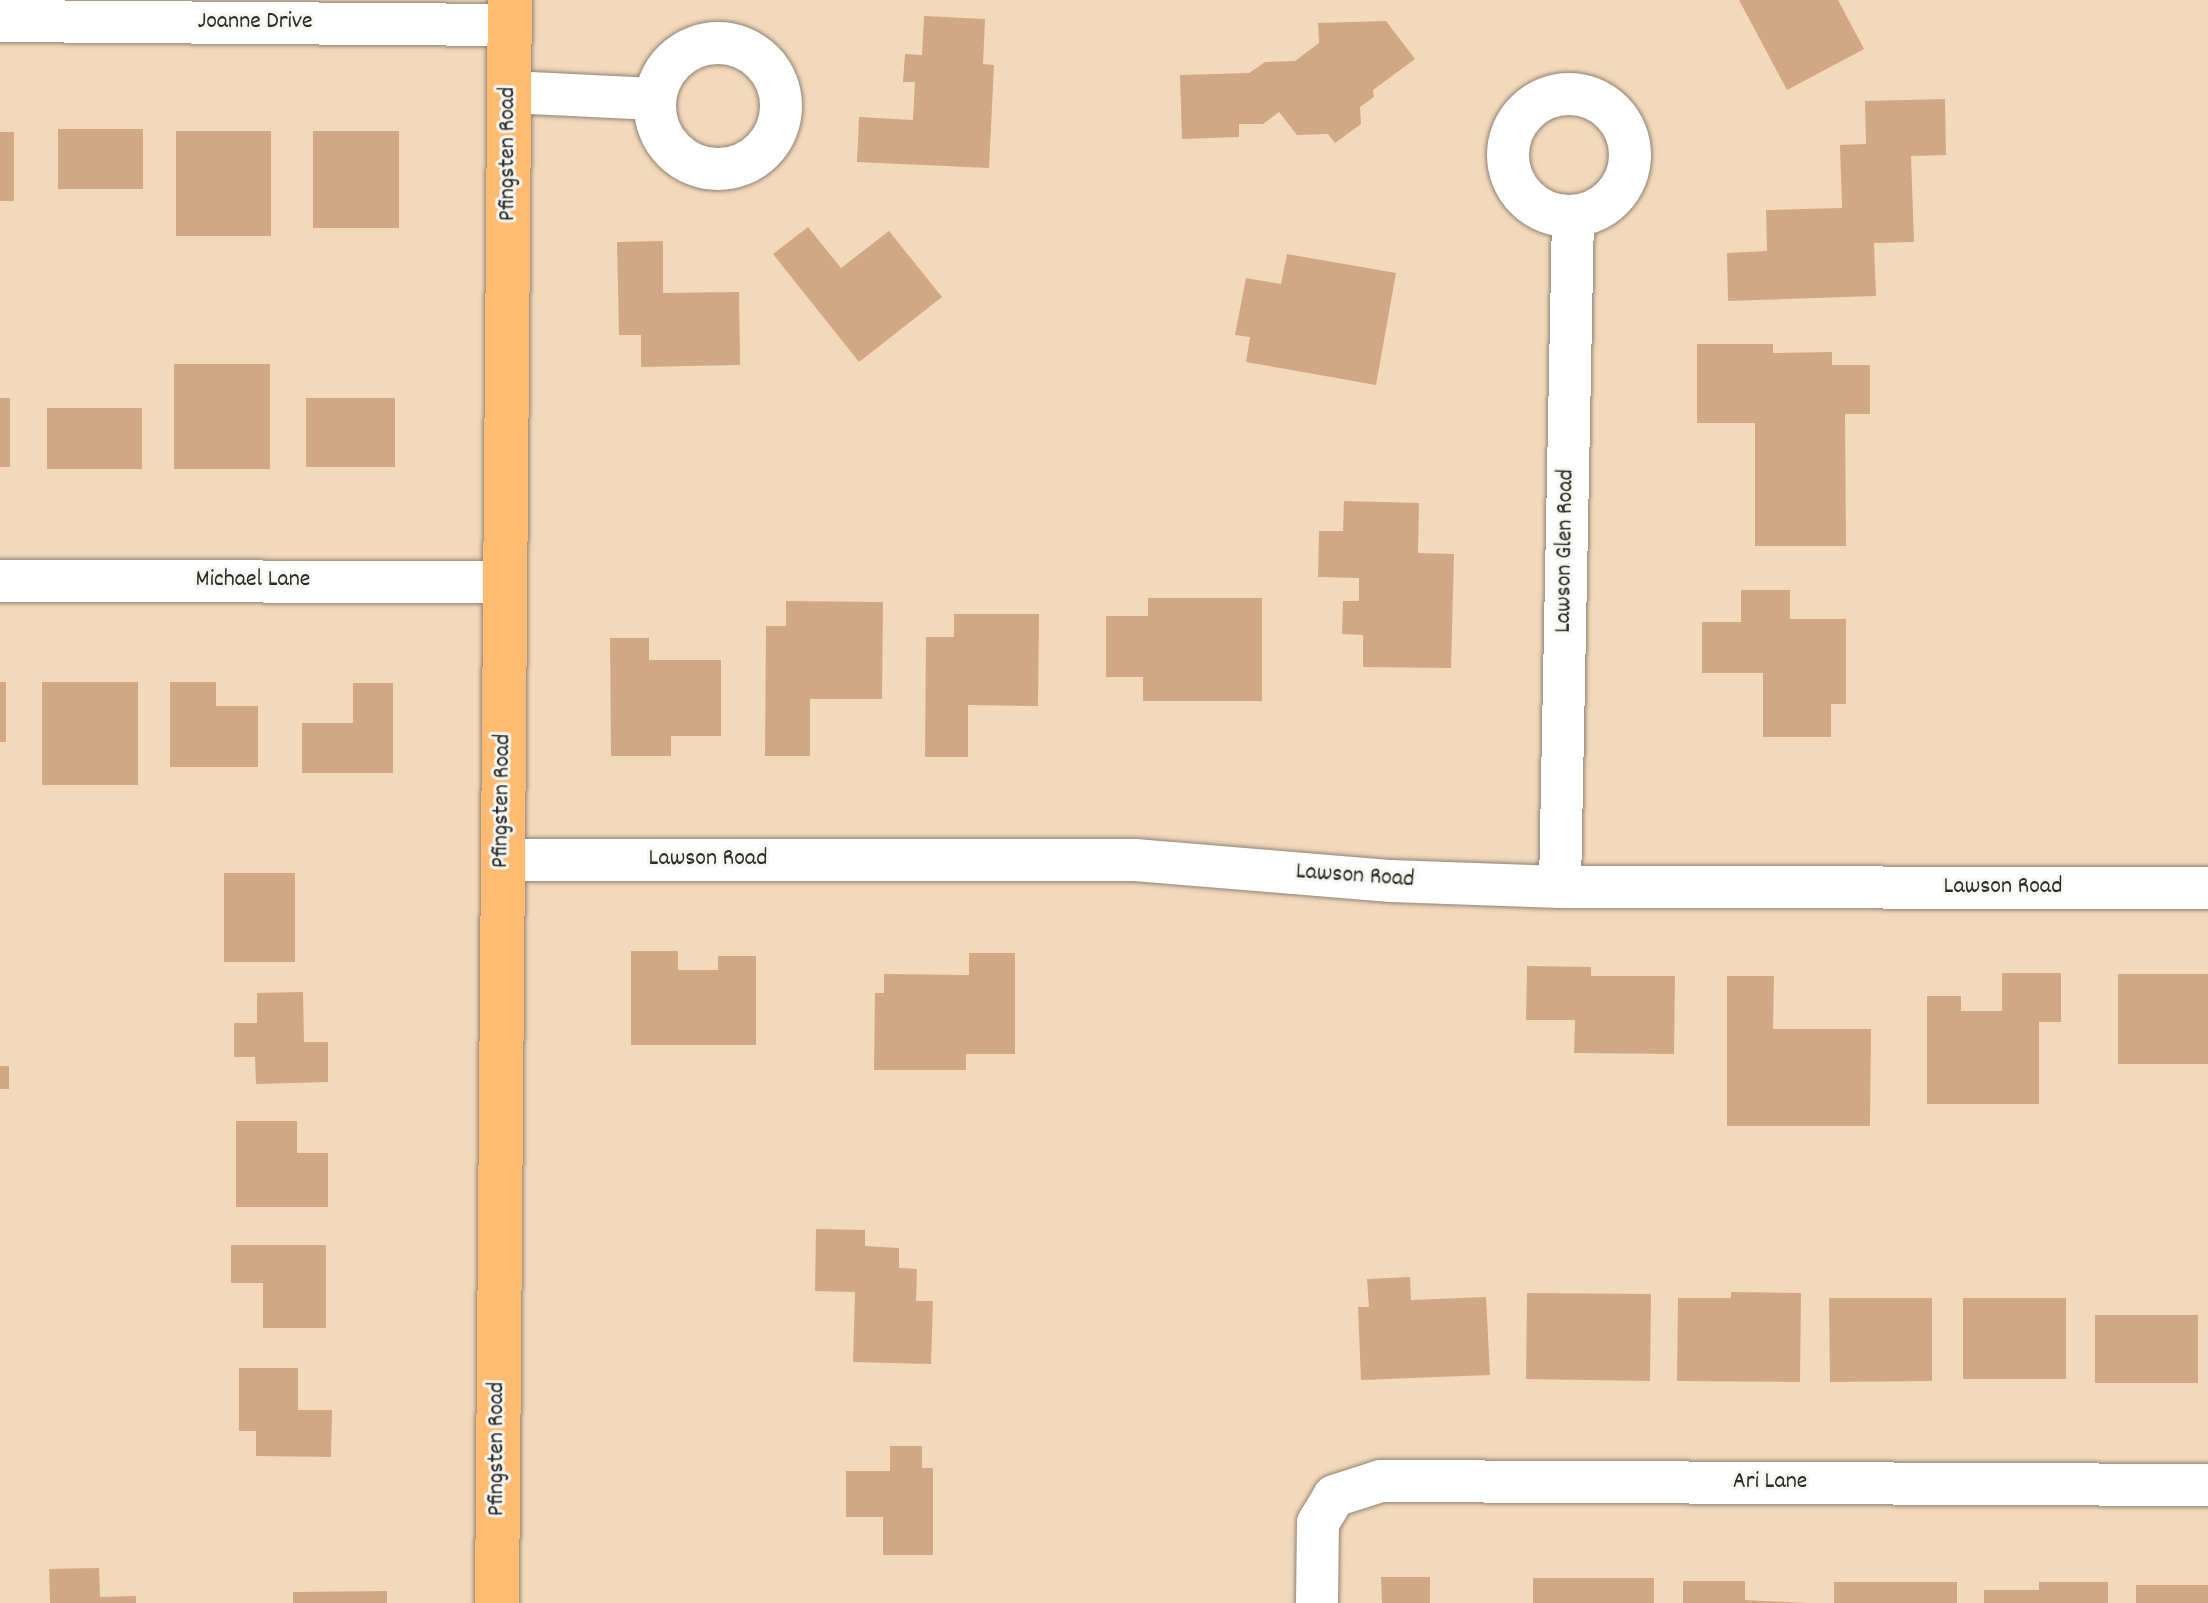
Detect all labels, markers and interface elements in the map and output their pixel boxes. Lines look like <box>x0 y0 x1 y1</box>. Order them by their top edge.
street label: Joanne Drive <box>197 9 313 37</box>
street label: Pfingsten Road <box>495 87 523 221</box>
street label: Lawson Glen Road <box>1550 469 1582 633</box>
street label: Michael Lane <box>196 567 310 595</box>
street label: Pfingsten Road <box>487 733 519 869</box>
street label: Lawson Road <box>649 846 767 874</box>
street label: Lawson Road <box>1295 858 1415 896</box>
street label: Lawson Road <box>1944 874 2062 902</box>
street label: Pfingsten Road <box>484 1382 512 1516</box>
street label: Ari Lane <box>1733 1469 1807 1497</box>

